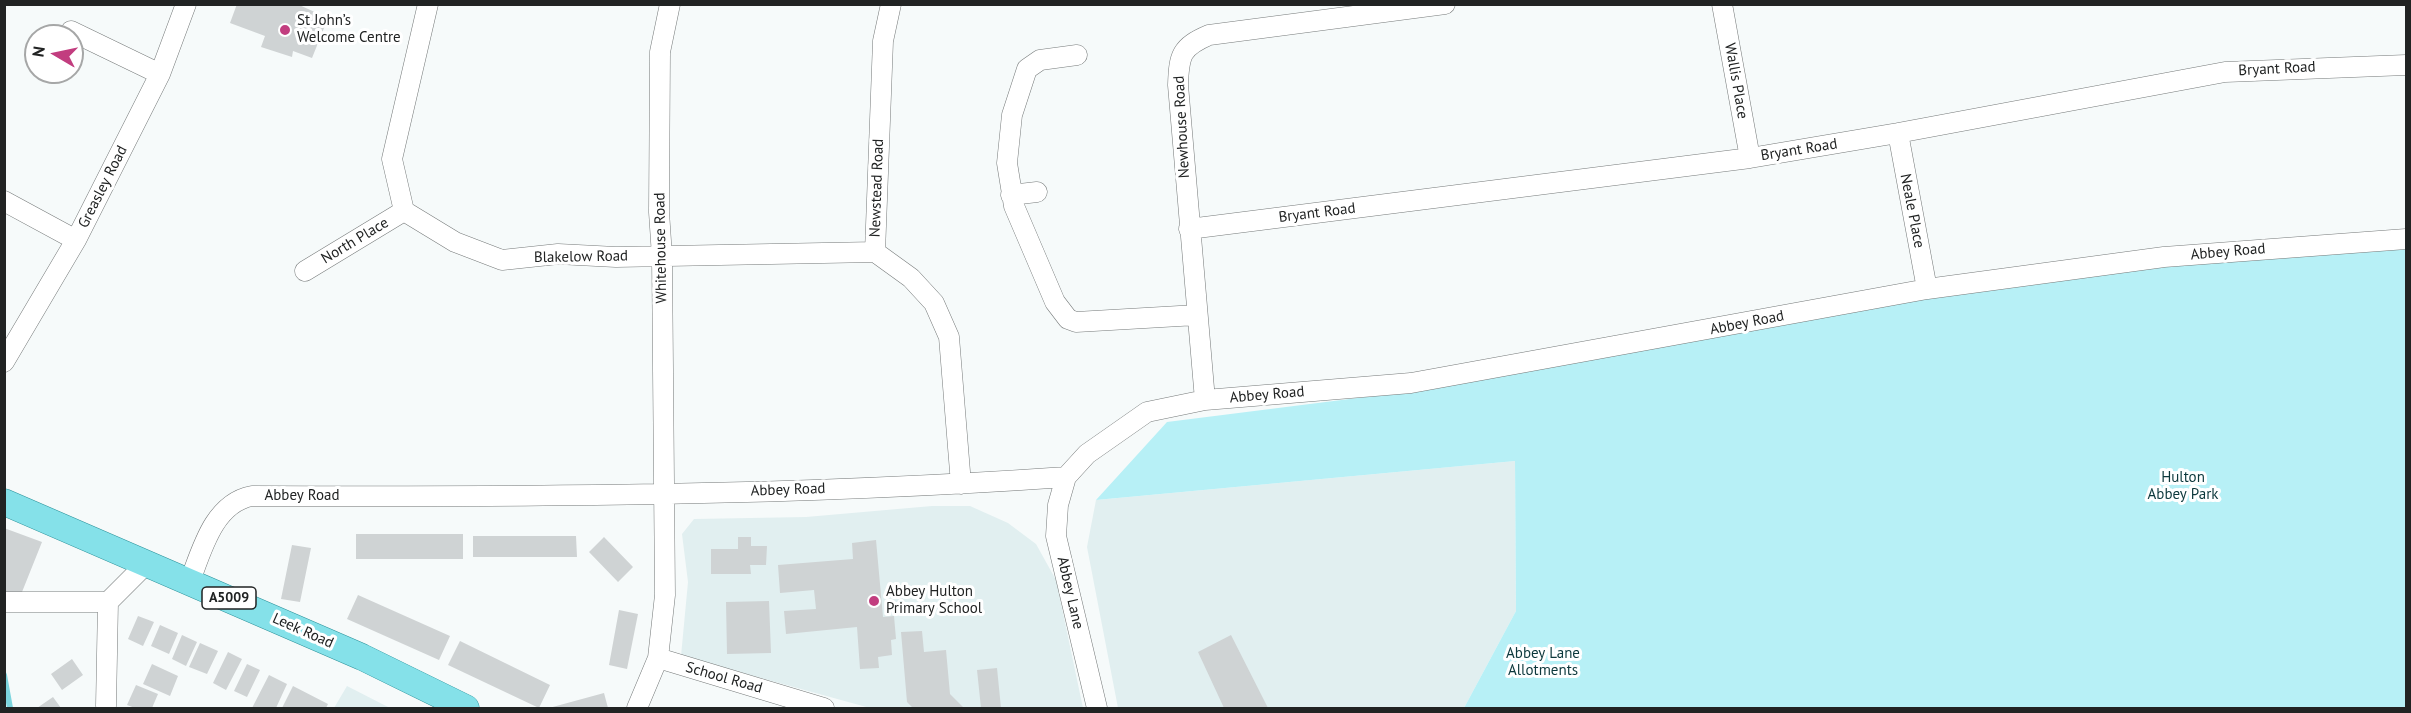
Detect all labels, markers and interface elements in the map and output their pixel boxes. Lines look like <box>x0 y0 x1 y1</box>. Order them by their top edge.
place label: St John’s Welcome Centre <box>297 12 401 47</box>
marker: St John’s Welcome Centre <box>278 23 292 37</box>
north arrow <box>24 24 84 84</box>
street label: Wallis Place <box>1720 42 1752 120</box>
text: N <box>27 45 49 58</box>
street label: Bryant Road <box>2238 58 2316 80</box>
street label: Newhouse Road <box>1170 75 1194 179</box>
street label: Bryant Road <box>1759 135 1839 165</box>
street label: Newstead Road <box>866 138 888 238</box>
street label: Greasley Road <box>75 143 131 231</box>
street label: Neale Place <box>1896 172 1928 250</box>
street label: Whitehouse Road <box>651 192 671 304</box>
street label: Bryant Road <box>1278 199 1356 227</box>
street label: North Place <box>318 214 392 268</box>
street label: Abbey Road <box>2190 240 2266 264</box>
street label: Blakelow Road <box>534 247 628 267</box>
street label: Abbey Road <box>1708 307 1786 339</box>
street label: Abbey Road <box>1229 383 1305 407</box>
park label: Hulton Abbey Park <box>2148 469 2218 504</box>
street label: Abbey Road <box>750 480 826 500</box>
street label: Abbey Road <box>264 487 340 505</box>
street label: Abbey Lane <box>1053 555 1087 631</box>
place label: Abbey Hulton Primary School <box>886 583 982 618</box>
road number: A5009 <box>202 587 256 609</box>
marker: Abbey Hulton Primary School <box>867 594 881 608</box>
street label: Leek Road <box>270 610 336 652</box>
park label: Abbey Lane Allotments <box>1506 645 1580 680</box>
street label: School Road <box>683 658 765 698</box>

